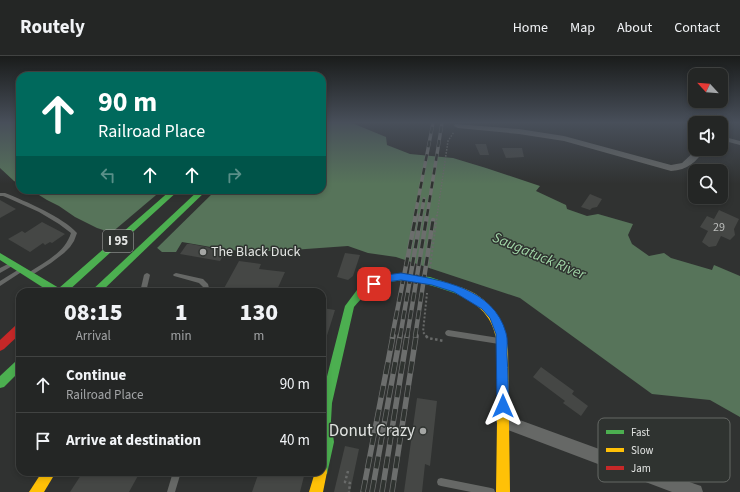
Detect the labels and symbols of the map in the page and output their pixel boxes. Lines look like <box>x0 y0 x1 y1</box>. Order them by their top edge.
north arrow <box>688 68 728 108</box>
house number: 29 <box>713 219 725 236</box>
water label: Saugatuck River <box>489 227 590 285</box>
road number: I 95 <box>103 230 133 252</box>
place label: The Black Duck <box>211 242 300 262</box>
marker: The Black Duck <box>198 247 208 257</box>
pin <box>357 267 391 301</box>
position arrow <box>482 385 524 427</box>
legend <box>598 418 730 482</box>
place label: Donut Crazy <box>329 419 415 443</box>
text: Fast <box>631 425 650 440</box>
marker: Donut Crazy <box>418 426 428 436</box>
text: Slow <box>631 443 654 458</box>
text: Jam <box>631 461 651 476</box>

